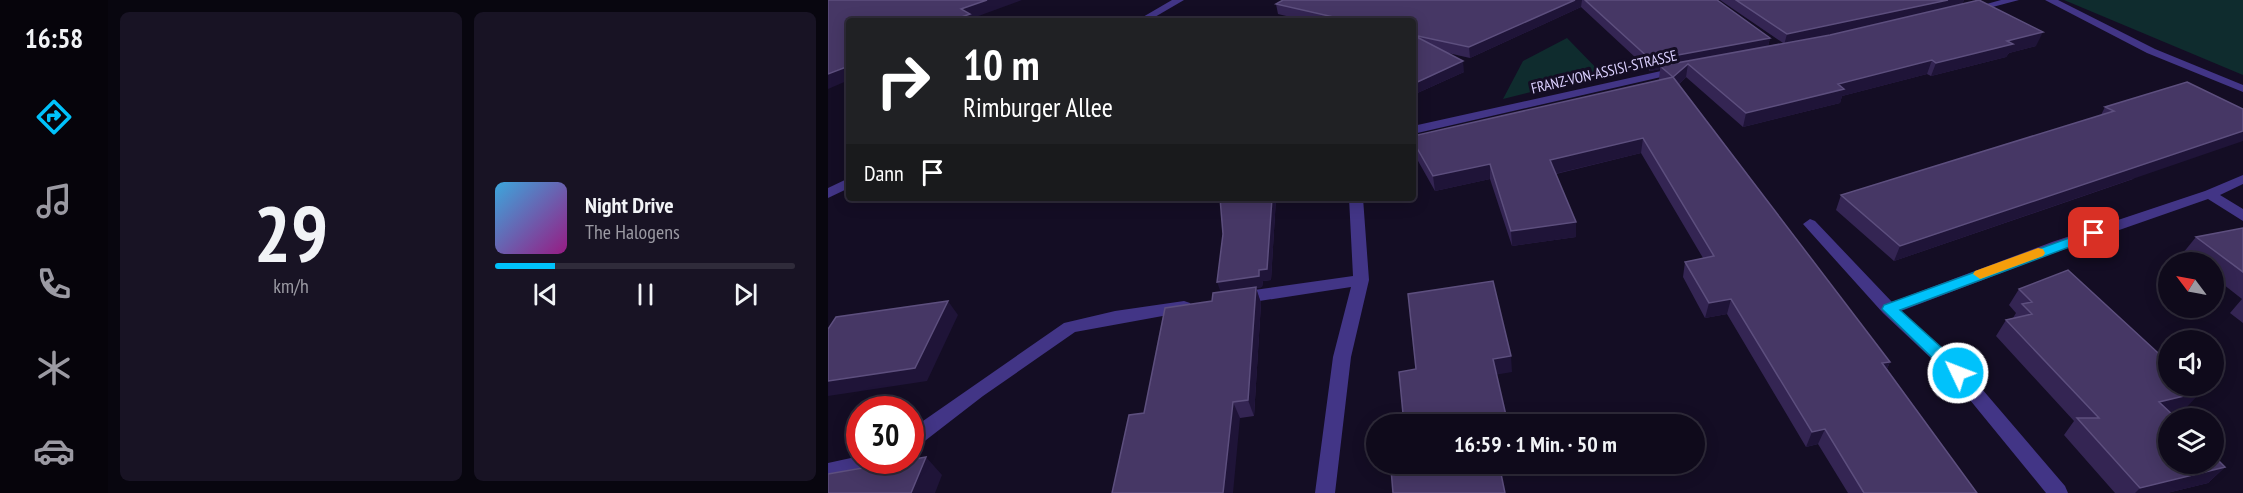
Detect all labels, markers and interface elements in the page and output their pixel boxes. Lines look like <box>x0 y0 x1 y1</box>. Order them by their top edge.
text: 16:58 <box>25 21 83 55</box>
text: 10 m <box>963 37 1040 92</box>
icon: right <box>864 42 942 120</box>
street label: FRANZ-VON-ASSISI-STRASSE <box>1529 45 1679 98</box>
text: Rimburger Allee <box>963 90 1113 124</box>
icon: directions <box>33 96 75 138</box>
icon: arrive <box>916 156 949 189</box>
text: Dann <box>864 159 904 187</box>
icon: music <box>33 180 75 222</box>
text: 29 <box>254 183 328 284</box>
text: Night Drive <box>585 191 674 219</box>
pin <box>2068 207 2119 258</box>
icon: arrive <box>2077 216 2110 249</box>
text: The Halogens <box>585 219 680 245</box>
north arrow <box>2158 252 2224 318</box>
map controls <box>2158 252 2224 474</box>
icon: phone <box>33 263 75 305</box>
text: km/h <box>273 273 309 299</box>
icon: previous <box>529 278 562 311</box>
icon: pause <box>629 278 662 311</box>
icon: next <box>729 278 762 311</box>
button: sound <box>2158 330 2224 396</box>
position arrow <box>1926 341 1990 405</box>
icon: climate <box>33 347 75 389</box>
speed limit sign: 30 <box>846 396 924 474</box>
button: layers <box>2158 408 2224 474</box>
icon: car <box>33 430 75 472</box>
text: 16:59 · 1 Min. · 50 m <box>1454 430 1617 458</box>

